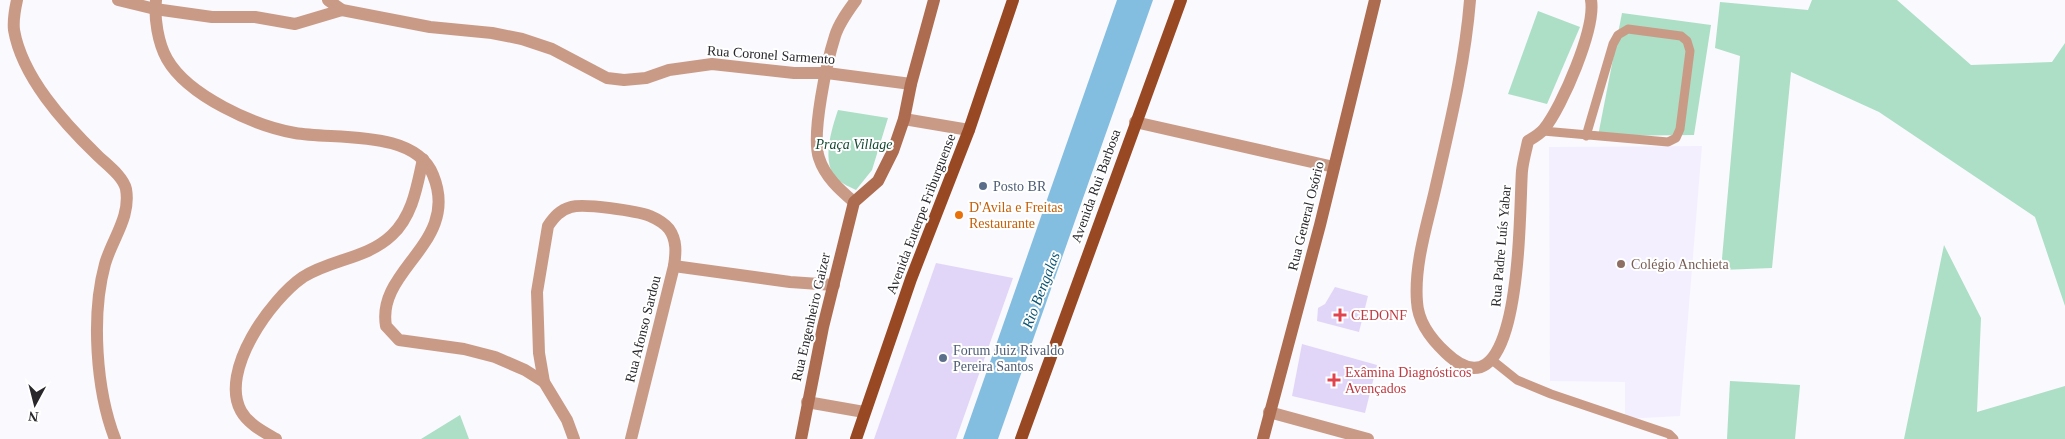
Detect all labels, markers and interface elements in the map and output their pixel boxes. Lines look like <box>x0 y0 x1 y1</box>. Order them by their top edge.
street label: Rua Coronel Sarmento <box>706 43 836 67</box>
street label: Avenida Rui Barbosa <box>1069 127 1124 245</box>
street label: Avenida Euterpe Friburguense <box>883 132 959 296</box>
park label: Praça Village <box>814 137 893 152</box>
street label: Rua General Osório <box>1285 160 1327 272</box>
place label: Posto BR <box>993 179 1047 194</box>
marker: Posto BR <box>977 180 989 192</box>
street label: Rua Padre Luís Yabar <box>1488 184 1514 307</box>
place label: D'Avila e Freitas Restaurante <box>969 200 1063 231</box>
marker: D'Avila e Freitas Restaurante <box>953 209 965 221</box>
water label: Rio Bengalas <box>1019 249 1063 331</box>
street label: Rua Engenheiro Gaizer <box>789 251 833 383</box>
place label: Colégio Anchieta <box>1631 257 1729 272</box>
marker: Colégio Anchieta <box>1615 258 1627 270</box>
street label: Rua Afonso Sardou <box>622 274 664 384</box>
marker: CEDONF <box>1333 308 1347 322</box>
place label: CEDONF <box>1351 308 1407 323</box>
place label: Forum Juiz Rivaldo Pereira Santos <box>953 343 1064 374</box>
marker: Forum Juiz Rivaldo Pereira Santos <box>937 352 949 364</box>
place label: Exâmina Diagnósticos Avençados <box>1345 365 1471 396</box>
marker: Exâmina Diagnósticos Avençados <box>1327 373 1341 387</box>
north arrow <box>10 379 60 429</box>
text: N <box>28 408 39 424</box>

